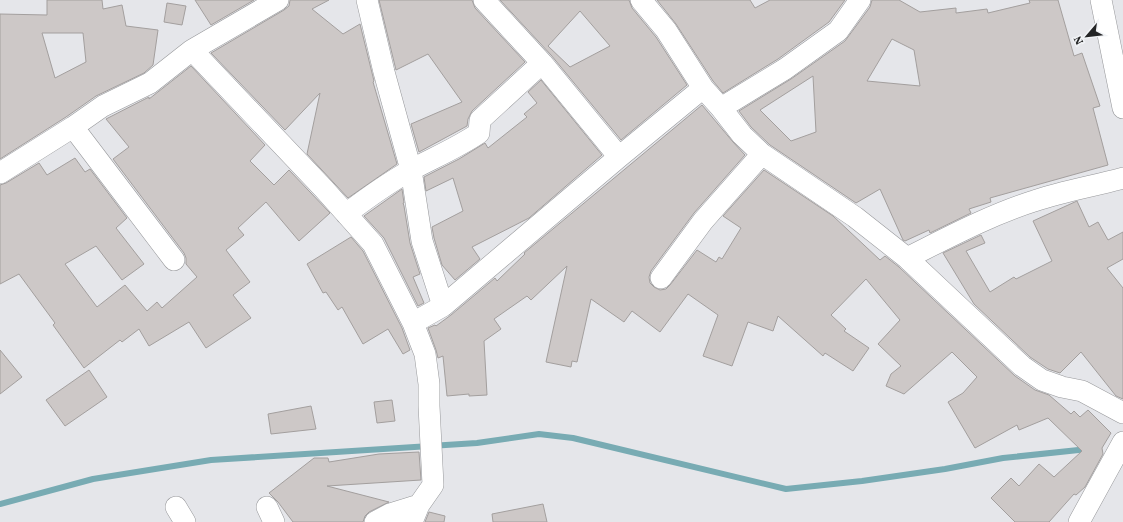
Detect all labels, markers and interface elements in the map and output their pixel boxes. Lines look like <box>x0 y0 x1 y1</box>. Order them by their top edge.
north arrow <box>1067 16 1107 56</box>
text: N <box>1070 33 1087 48</box>

